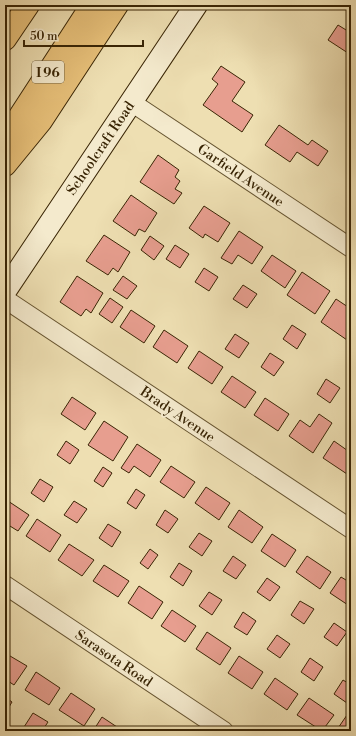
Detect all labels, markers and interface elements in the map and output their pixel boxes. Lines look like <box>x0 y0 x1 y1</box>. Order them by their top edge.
scale bar <box>24 22 143 48</box>
text: 50 m <box>30 29 58 44</box>
road number: I 96 <box>32 61 64 83</box>
street label: Schoolcraft Road <box>63 98 139 199</box>
street label: Garfield Avenue <box>194 140 287 211</box>
street label: Brady Avenue <box>136 383 218 447</box>
street label: Sarasota Road <box>71 626 156 691</box>

